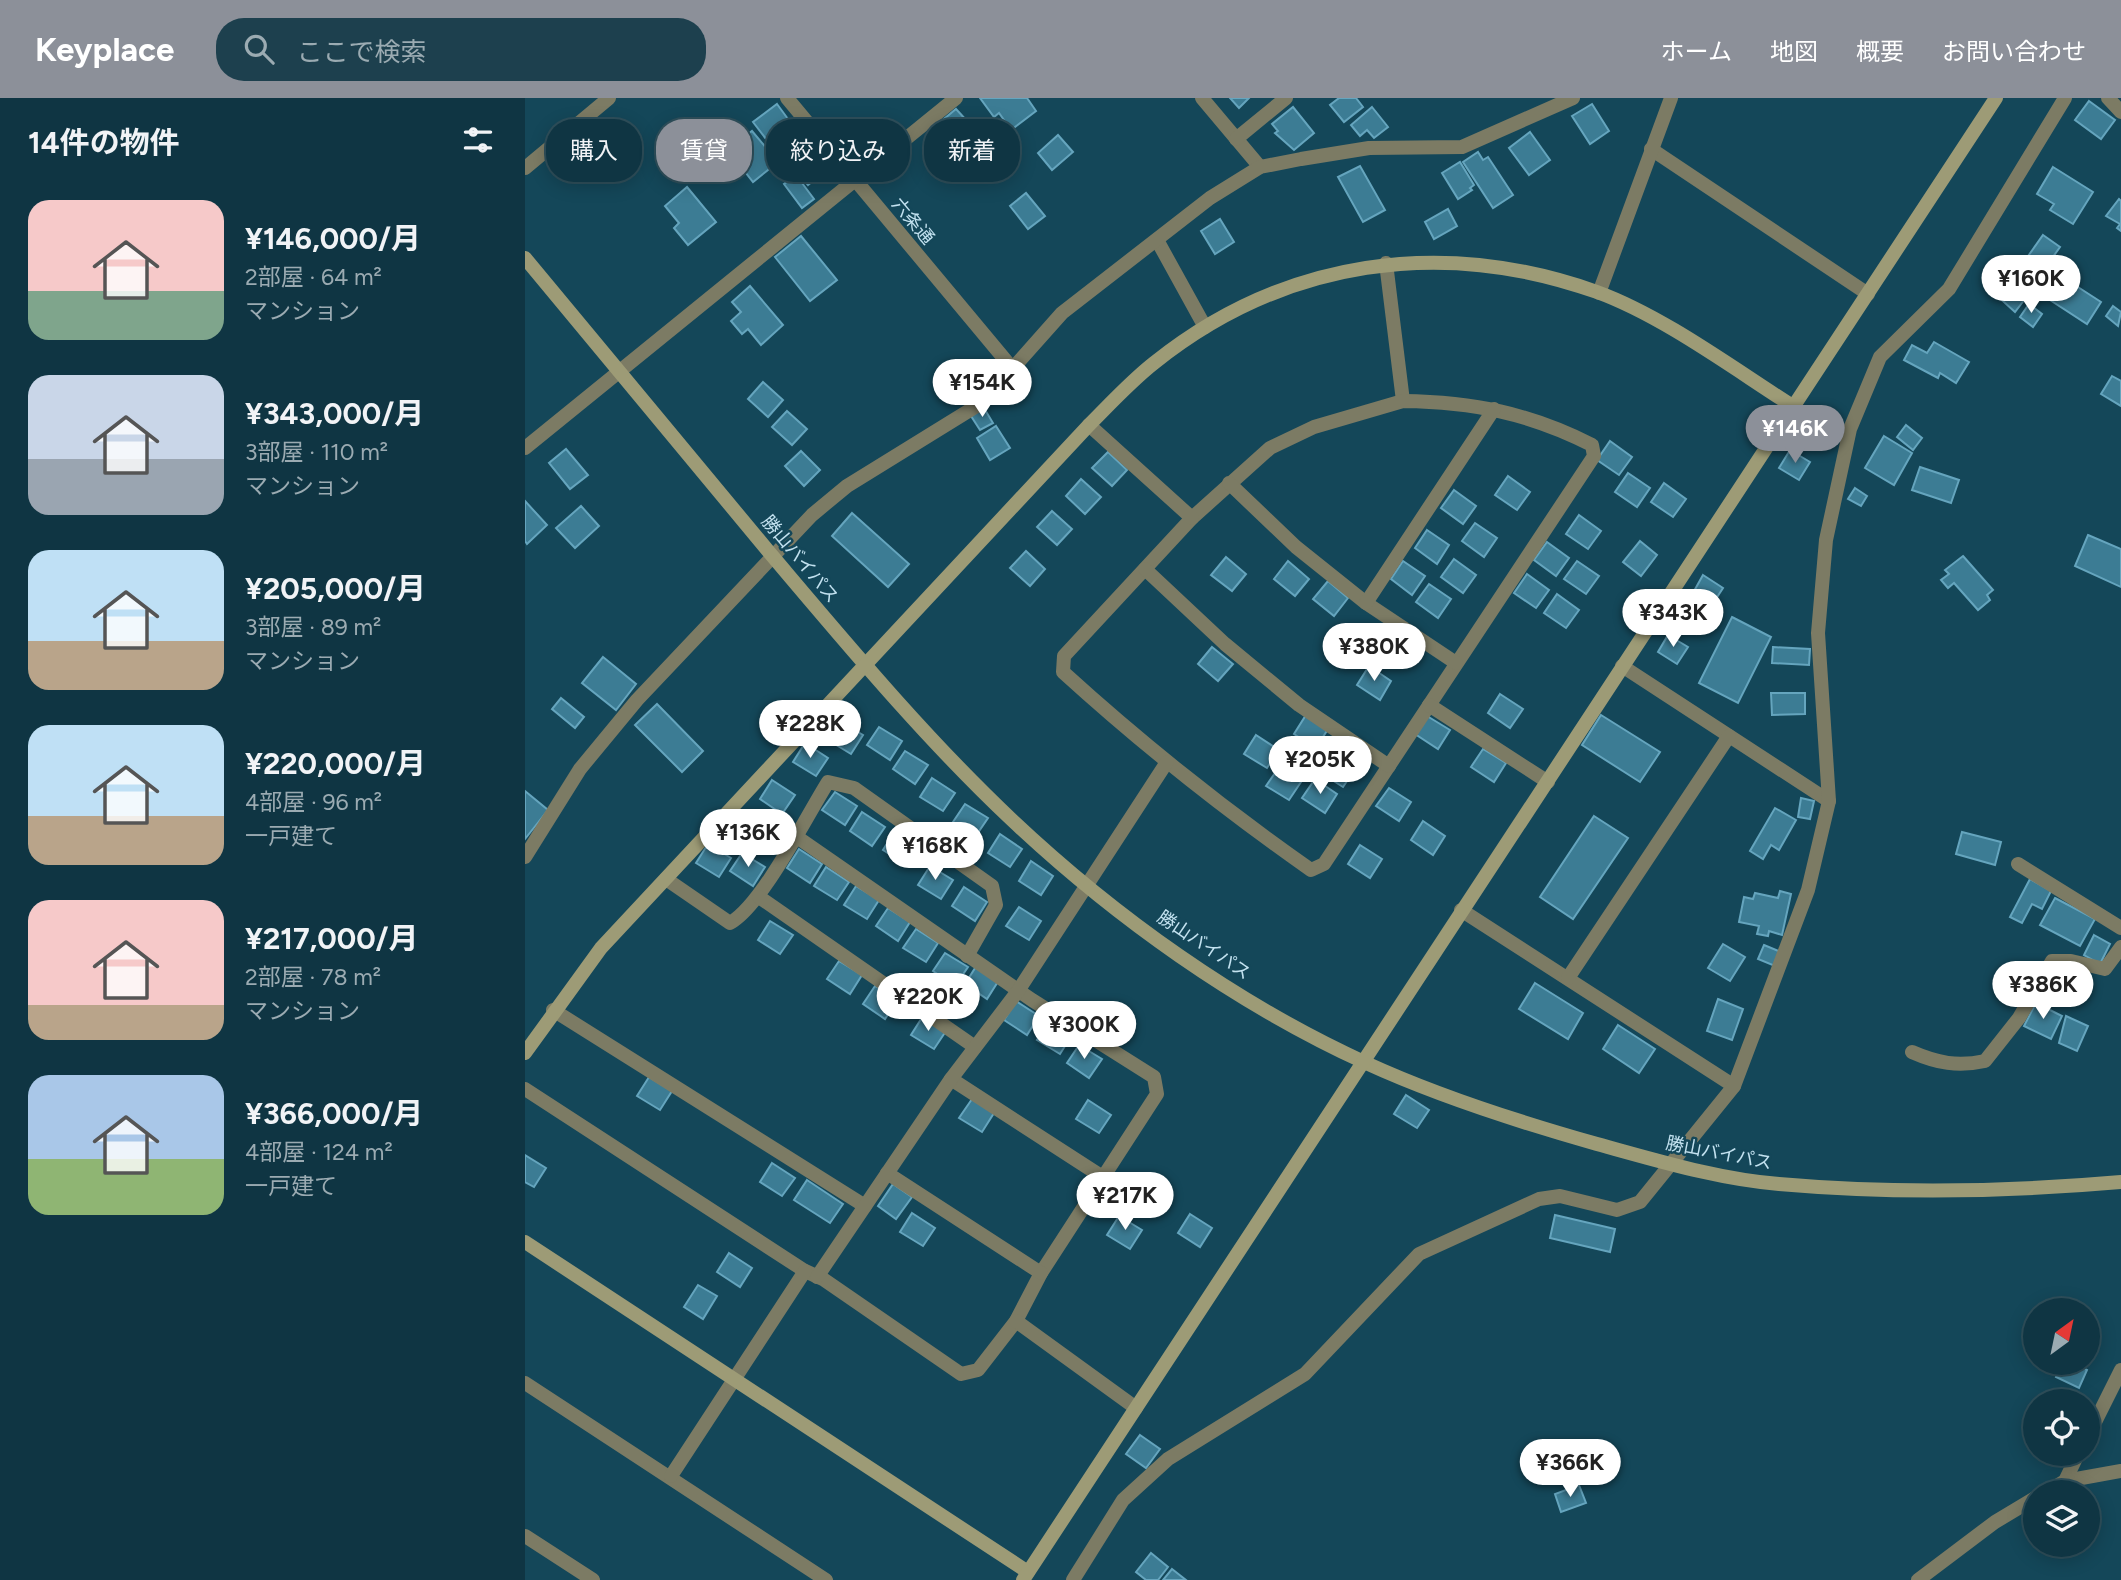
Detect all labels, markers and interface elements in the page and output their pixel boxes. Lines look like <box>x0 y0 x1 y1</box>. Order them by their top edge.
search box <box>216 18 706 81</box>
text: Keyplace <box>35 30 174 69</box>
icon: search <box>240 30 278 68</box>
text: ここで検索 <box>296 36 426 68</box>
text: ホーム <box>1661 37 1732 66</box>
text: 地図 <box>1770 37 1818 66</box>
text: 概要 <box>1856 37 1904 66</box>
text: お問い合わせ <box>1942 37 2086 66</box>
chip: 購入 <box>546 119 642 182</box>
chip: 賃貸 <box>656 119 752 182</box>
chip: 絞り込み <box>766 119 910 182</box>
chip: 新着 <box>924 119 1020 182</box>
icon: filters <box>459 121 497 159</box>
text: 14件の物件 <box>28 124 180 161</box>
street label: 六条通 <box>887 193 939 249</box>
text: ¥146,000/月 <box>245 220 421 257</box>
icon: home <box>84 228 168 312</box>
pin: ¥160K <box>1982 256 2080 315</box>
text: 2部屋 · 64 m² <box>245 263 382 291</box>
text: ¥160K <box>1998 264 2064 292</box>
text: マンション <box>245 297 360 325</box>
pin: ¥154K <box>933 360 1031 419</box>
text: ¥154K <box>949 368 1015 396</box>
text: ¥343,000/月 <box>245 395 424 432</box>
icon: home <box>84 403 168 487</box>
pin: ¥146K <box>1746 406 1844 465</box>
text: ¥146K <box>1762 414 1828 442</box>
text: 3部屋 · 110 m² <box>245 438 388 466</box>
text: マンション <box>245 472 360 500</box>
street label: 勝山バイパス <box>757 511 843 607</box>
text: ¥205,000/月 <box>245 570 426 607</box>
icon: home <box>84 578 168 662</box>
pin: ¥343K <box>1624 589 1722 649</box>
text: ¥343K <box>1638 598 1708 626</box>
text: 3部屋 · 89 m² <box>245 613 381 641</box>
pin: ¥380K <box>1325 624 1423 683</box>
text: ¥380K <box>1339 632 1409 660</box>
text: マンション <box>245 647 360 675</box>
pin: ¥228K <box>761 700 859 760</box>
text: ¥228K <box>775 709 845 737</box>
pin: ¥205K <box>1271 736 1369 796</box>
text: ¥220,000/月 <box>245 745 426 782</box>
text: ¥205K <box>1285 745 1355 773</box>
icon: home <box>84 753 168 837</box>
text: 4部屋 · 96 m² <box>245 788 382 816</box>
pin: ¥136K <box>699 810 797 869</box>
text: ¥136K <box>716 818 780 846</box>
text: 一戸建て <box>245 822 337 850</box>
pin: ¥168K <box>886 822 984 882</box>
text: ¥168K <box>902 831 968 859</box>
street label: 勝山バイパス <box>1153 906 1255 984</box>
text: ¥217,000/月 <box>245 920 419 957</box>
icon: home <box>84 928 168 1012</box>
pin: ¥386K <box>1994 962 2092 1021</box>
text: 2部屋 · 78 m² <box>245 963 381 991</box>
text: ¥386K <box>2008 970 2078 998</box>
pin: ¥220K <box>879 974 977 1033</box>
text: ¥220K <box>893 982 963 1010</box>
text: マンション <box>245 997 360 1025</box>
pin: ¥300K <box>1035 1002 1133 1061</box>
text: ¥300K <box>1048 1010 1120 1038</box>
text: ¥366,000/月 <box>245 1095 423 1132</box>
icon: home <box>84 1103 168 1187</box>
street label: 勝山バイパス <box>1664 1132 1774 1174</box>
text: 4部屋 · 124 m² <box>245 1138 393 1166</box>
text: 一戸建て <box>245 1172 337 1200</box>
pin: ¥217K <box>1076 1172 1174 1232</box>
text: ¥217K <box>1093 1181 1157 1209</box>
north arrow <box>2023 1298 2100 1376</box>
map controls <box>2023 1298 2100 1557</box>
button: locate <box>2023 1389 2100 1466</box>
pin: ¥366K <box>1521 1440 1619 1499</box>
text: ¥366K <box>1536 1448 1604 1476</box>
button: layers <box>2023 1480 2100 1557</box>

